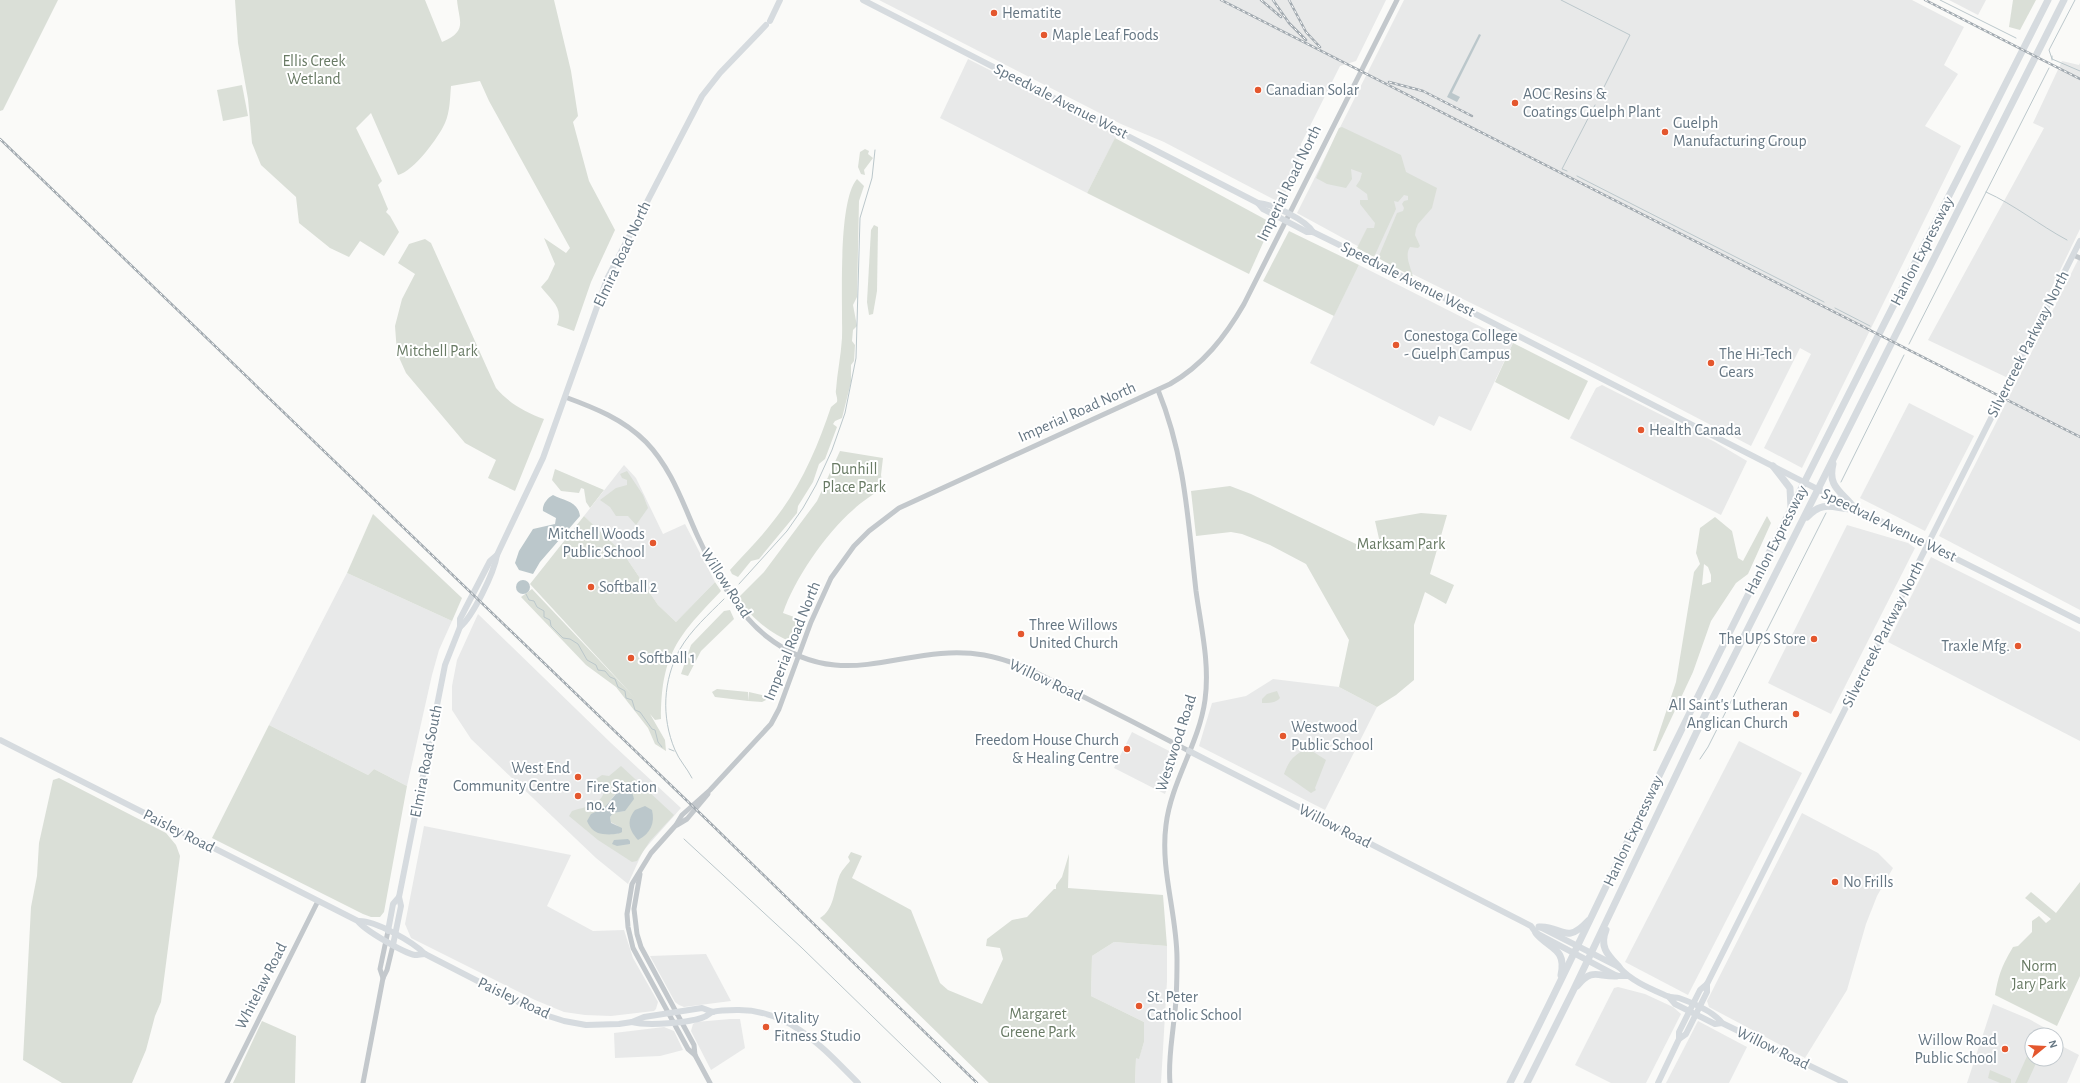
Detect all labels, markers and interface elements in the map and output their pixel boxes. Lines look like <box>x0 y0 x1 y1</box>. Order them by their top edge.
place label: Hematite <box>1002 5 1061 21</box>
marker: Hematite <box>989 8 999 18</box>
place label: Maple Leaf Foods <box>1052 27 1159 43</box>
marker: Maple Leaf Foods <box>1039 30 1049 40</box>
park label: Ellis Creek Wetland <box>282 53 346 87</box>
street label: Speedvale Avenue West <box>991 60 1131 142</box>
place label: Canadian Solar <box>1266 82 1360 98</box>
marker: Canadian Solar <box>1253 85 1263 95</box>
place label: AOC Resins & Coatings Guelph Plant <box>1523 86 1661 120</box>
marker: AOC Resins & Coatings Guelph Plant <box>1510 98 1520 108</box>
place label: Guelph Manufacturing Group <box>1673 115 1807 149</box>
street label: Imperial Road North <box>1254 122 1324 244</box>
marker: Guelph Manufacturing Group <box>1660 127 1670 137</box>
street label: Hanlon Expressway <box>1888 194 1957 309</box>
street label: Elmira Road North <box>591 199 653 309</box>
street label: Speedvale Avenue West <box>1338 238 1478 320</box>
street label: Silvercreek Parkway North <box>1984 268 2073 420</box>
place label: Conestoga College - Guelph Campus <box>1404 328 1518 362</box>
marker: Conestoga College - Guelph Campus <box>1391 340 1401 350</box>
park label: Mitchell Park <box>396 343 478 359</box>
place label: The Hi-Tech Gears <box>1719 346 1792 380</box>
marker: The Hi-Tech Gears <box>1706 358 1716 368</box>
street label: Imperial Road North <box>1016 379 1138 445</box>
place label: Health Canada <box>1649 422 1741 438</box>
marker: Health Canada <box>1636 425 1646 435</box>
park label: Dunhill Place Park <box>822 461 886 495</box>
street label: Hanlon Expressway <box>1742 483 1811 598</box>
street label: Speedvale Avenue West <box>1819 485 1959 565</box>
place label: Mitchell Woods Public School <box>548 526 645 560</box>
park label: Marksam Park <box>1357 536 1446 552</box>
marker: Mitchell Woods Public School <box>648 538 658 548</box>
street label: Willow Road <box>698 546 754 620</box>
street label: Silvercreek Parkway North <box>1839 558 1928 710</box>
place label: Softball 2 <box>599 579 657 595</box>
street label: Imperial Road North <box>761 579 823 703</box>
marker: Softball 2 <box>586 582 596 592</box>
place label: Three Willows United Church <box>1029 617 1118 651</box>
marker: Three Willows United Church <box>1016 629 1026 639</box>
place label: The UPS Store <box>1719 631 1806 647</box>
marker: The UPS Store <box>1809 634 1819 644</box>
place label: Traxle Mfg. <box>1941 638 2010 654</box>
marker: Traxle Mfg. <box>2013 641 2023 651</box>
place label: Softball 1 <box>639 650 696 666</box>
marker: Softball 1 <box>626 653 636 663</box>
street label: Willow Road <box>1007 656 1085 704</box>
street label: Westwood Road <box>1153 692 1199 794</box>
place label: All Saint's Lutheran Anglican Church <box>1669 697 1788 731</box>
street label: Elmira Road South <box>407 703 445 819</box>
marker: All Saint's Lutheran Anglican Church <box>1791 709 1801 719</box>
place label: Westwood Public School <box>1291 719 1373 753</box>
marker: Westwood Public School <box>1278 731 1288 741</box>
place label: Freedom House Church & Healing Centre <box>974 732 1119 766</box>
marker: Freedom House Church & Healing Centre <box>1122 744 1132 754</box>
place label: West End Community Centre <box>453 760 570 795</box>
marker: West End Community Centre <box>573 772 583 782</box>
street label: Hanlon Expressway <box>1600 773 1667 889</box>
place label: Fire Station no. 4 <box>586 779 657 813</box>
marker: Fire Station no. 4 <box>573 791 583 801</box>
street label: Willow Road <box>1296 801 1374 851</box>
street label: Paisley Road <box>140 806 217 857</box>
place label: No Frills <box>1843 874 1893 890</box>
marker: No Frills <box>1830 877 1840 887</box>
street label: Whitelaw Road <box>232 940 290 1032</box>
park label: Norm Jary Park <box>2012 958 2067 993</box>
street label: Paisley Road <box>475 974 553 1023</box>
place label: St. Peter Catholic School <box>1147 989 1242 1023</box>
marker: St. Peter Catholic School <box>1134 1001 1144 1011</box>
park label: Margaret Greene Park <box>1000 1006 1076 1040</box>
place label: Vitality Fitness Studio <box>774 1010 861 1044</box>
marker: Vitality Fitness Studio <box>761 1022 771 1032</box>
street label: Willow Road <box>1734 1024 1812 1072</box>
north arrow <box>2024 1027 2064 1067</box>
place label: Willow Road Public School <box>1915 1032 1997 1066</box>
text: N <box>2047 1039 2059 1049</box>
marker: Willow Road Public School <box>2000 1044 2010 1054</box>

